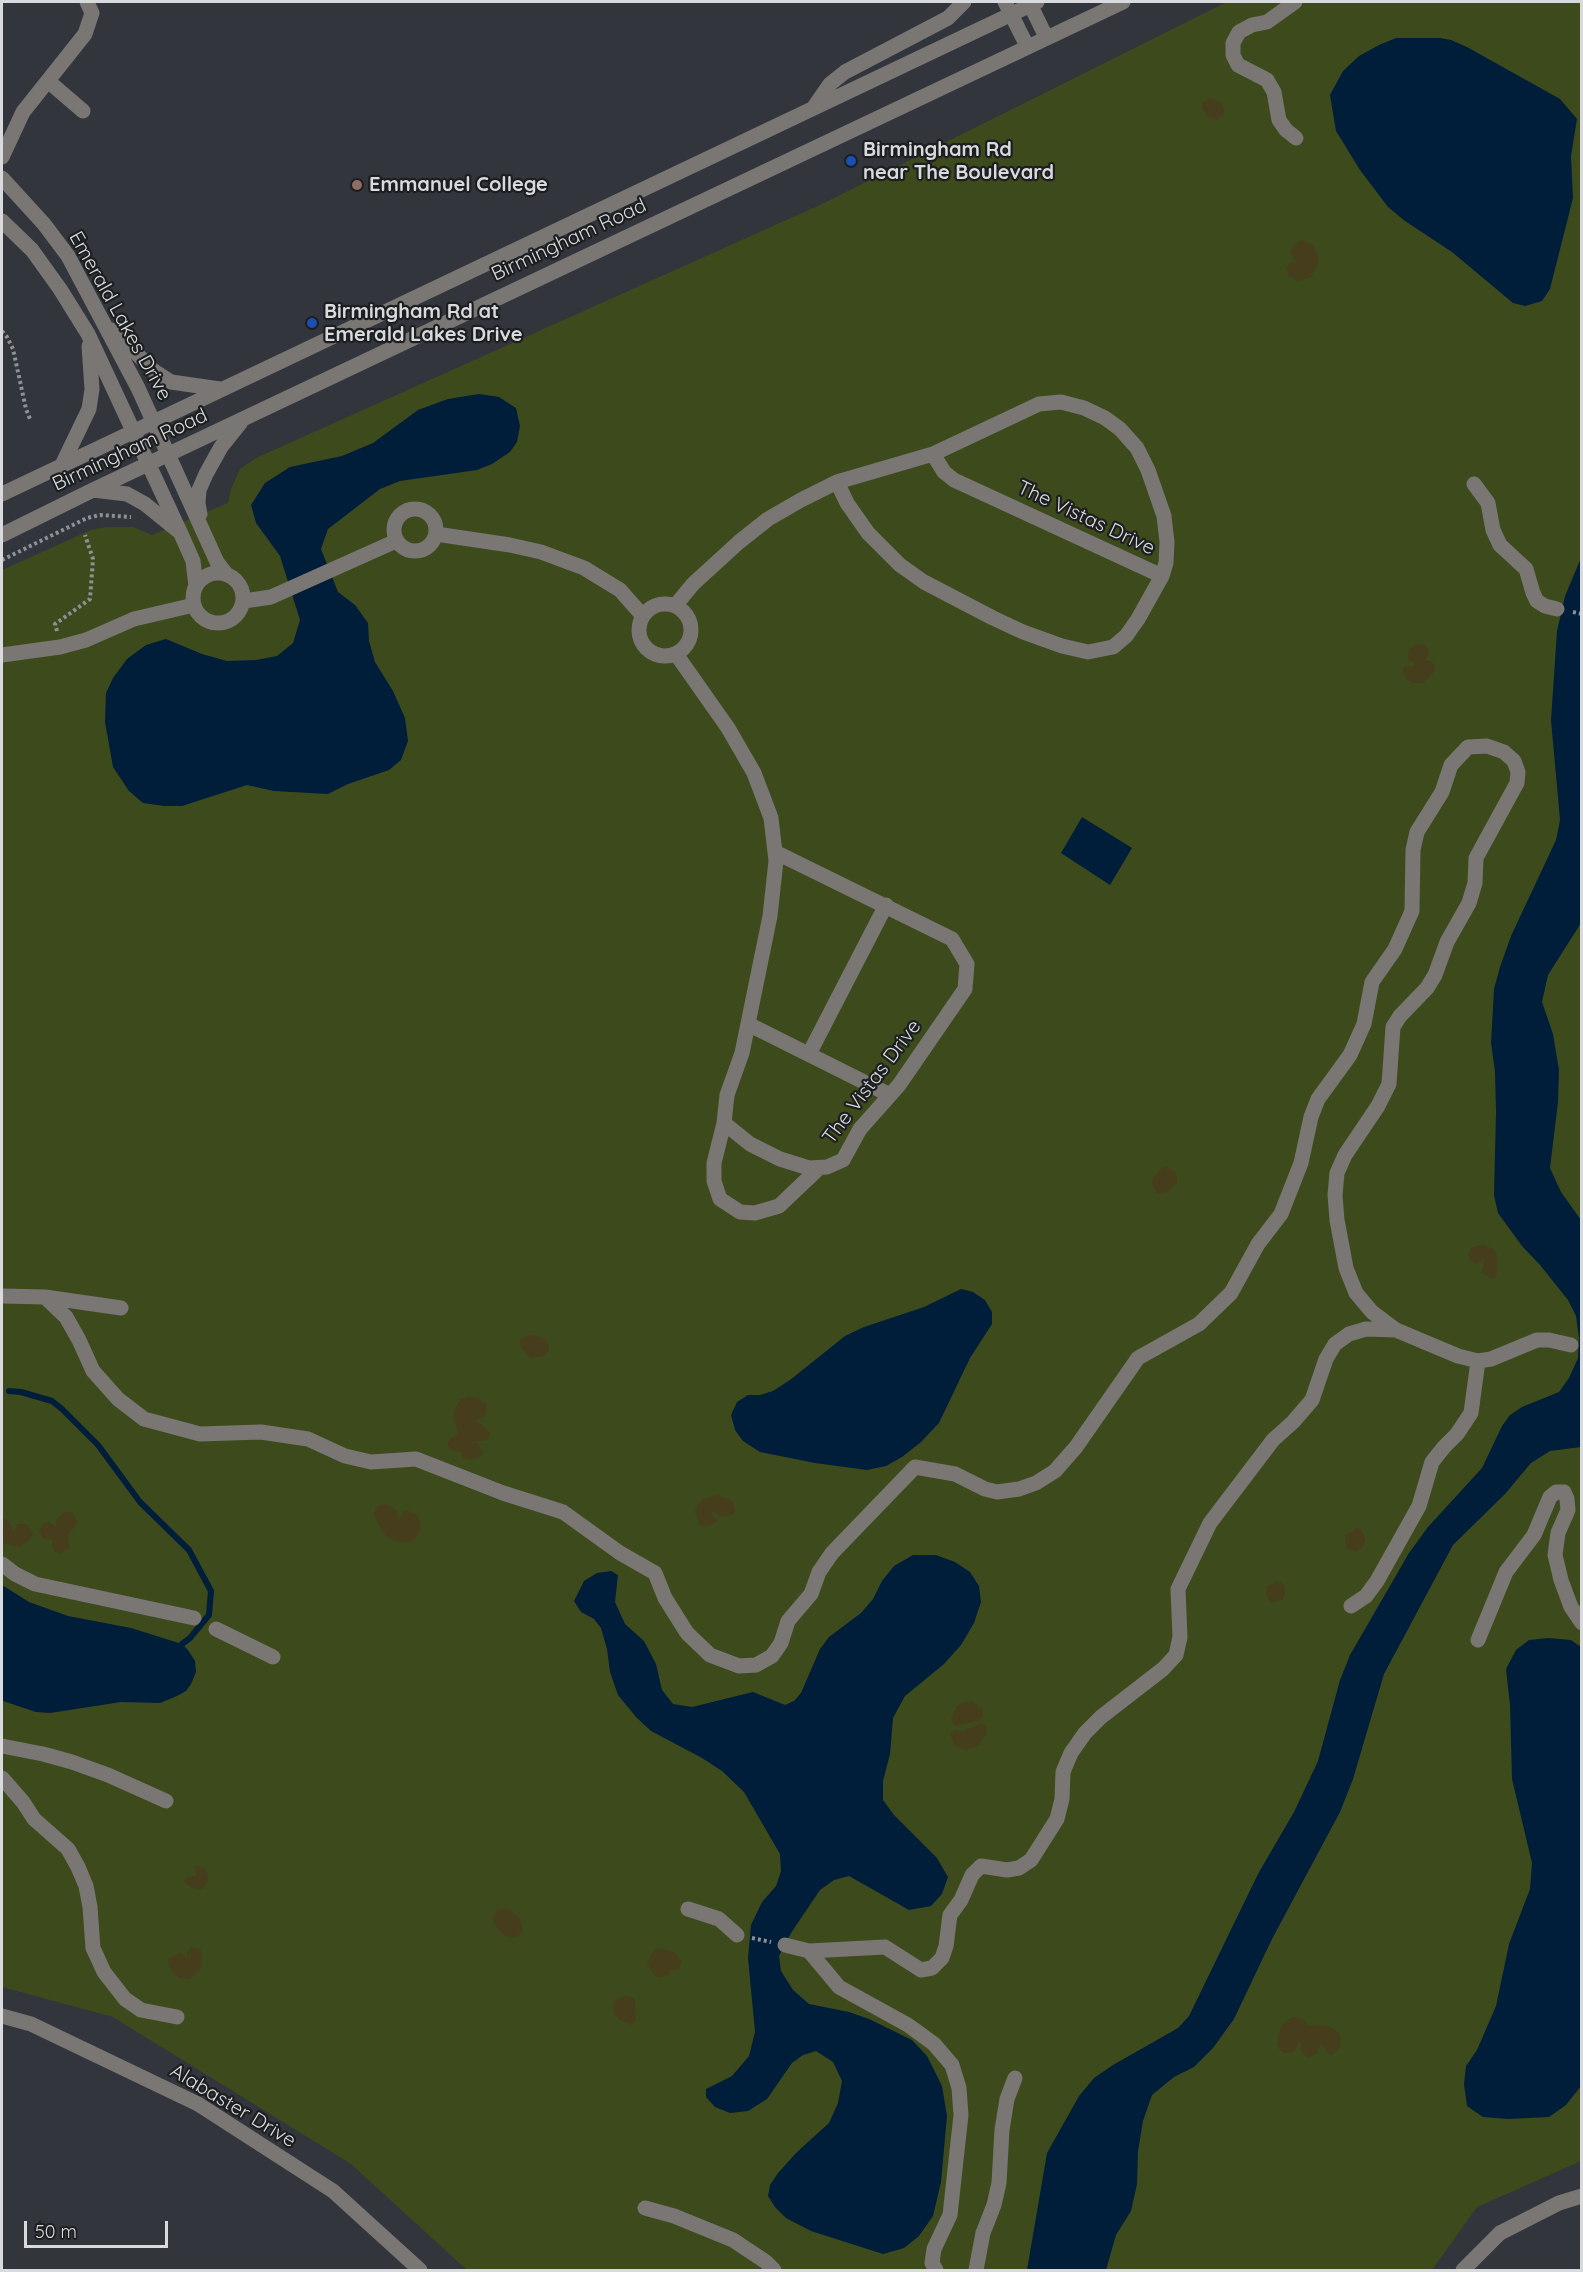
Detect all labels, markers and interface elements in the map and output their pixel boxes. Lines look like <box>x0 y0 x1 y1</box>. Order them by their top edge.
place label: Birmingham Rd near The Boulevard <box>863 138 1054 185</box>
marker: Birmingham Rd near The Boulevard <box>844 154 858 168</box>
place label: Emmanuel College <box>369 173 548 197</box>
marker: Emmanuel College <box>350 178 364 192</box>
street label: Birmingham Road <box>488 194 650 286</box>
street label: Emerald Lakes Drive <box>64 227 176 405</box>
place label: Birmingham Rd at Emerald Lakes Drive <box>324 300 522 347</box>
marker: Birmingham Rd at Emerald Lakes Drive <box>305 316 319 330</box>
street label: Birmingham Road <box>49 404 211 496</box>
street label: The Vistas Drive <box>1013 476 1159 560</box>
street label: The Vistas Drive <box>818 1015 926 1149</box>
street label: Alabaster Drive <box>166 2059 300 2153</box>
scale bar <box>27 2209 171 2247</box>
text: 50 m <box>35 2220 77 2243</box>

